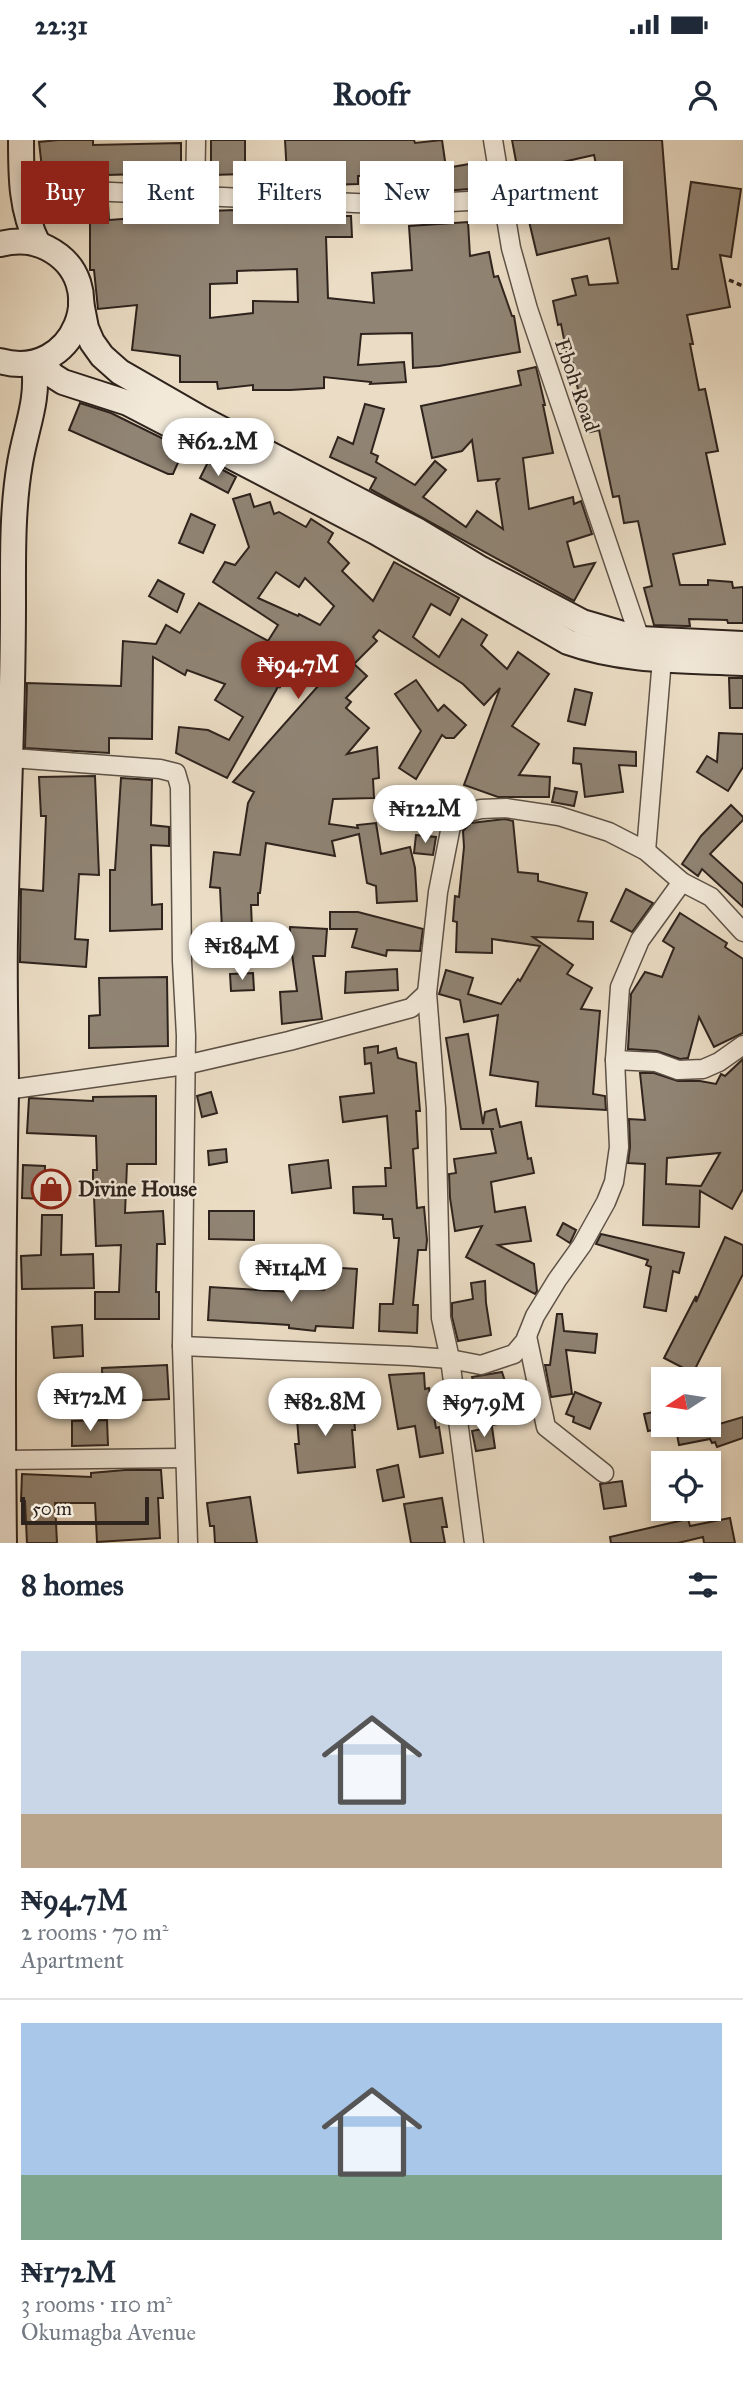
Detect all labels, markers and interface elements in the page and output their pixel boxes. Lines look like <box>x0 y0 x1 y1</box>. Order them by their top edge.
text: 22:31 <box>35 9 88 41</box>
text: Roofr <box>333 75 410 114</box>
icon: back <box>21 76 59 114</box>
icon: person <box>684 76 722 114</box>
chip: Buy <box>21 161 109 224</box>
chip: Rent <box>123 161 219 224</box>
chip: Filters <box>233 161 346 224</box>
chip: New <box>360 161 454 224</box>
chip: Apartment <box>468 161 623 224</box>
street label: Eboh Road <box>549 335 605 435</box>
pin: ₦62.2M <box>161 418 275 478</box>
text: ₦62.2M <box>178 427 258 455</box>
pin: ₦94.7M <box>241 642 355 701</box>
text: ₦94.7M <box>257 650 339 678</box>
pin: ₦122M <box>376 786 474 845</box>
text: ₦122M <box>389 794 461 822</box>
pin: ₦184M <box>193 922 291 982</box>
text: ₦184M <box>205 931 279 959</box>
shop icon: Divine House <box>30 1168 72 1210</box>
place label: Divine House <box>78 1176 197 1202</box>
pin: ₦114M <box>242 1244 340 1304</box>
text: ₦114M <box>255 1253 327 1281</box>
north arrow <box>651 1367 721 1437</box>
map controls <box>651 1367 721 1521</box>
pin: ₦172M <box>41 1374 139 1433</box>
pin: ₦82.8M <box>268 1378 382 1438</box>
pin: ₦97.9M <box>427 1380 541 1439</box>
text: ₦172M <box>53 1382 127 1410</box>
text: ₦82.8M <box>284 1387 366 1415</box>
text: ₦97.9M <box>443 1388 525 1416</box>
button: locate <box>651 1451 721 1521</box>
scale bar <box>21 1494 149 1526</box>
text: 50 m <box>32 1497 72 1520</box>
icon: filters <box>684 1566 722 1604</box>
text: 8 homes <box>21 1567 124 1603</box>
icon: home <box>309 1697 435 1823</box>
text: ₦94.7M <box>21 1882 128 1918</box>
text: 2 rooms · 70 m² <box>21 1918 169 1946</box>
text: Apartment <box>21 1946 124 1974</box>
icon: home <box>309 2069 435 2195</box>
text: ₦172M <box>21 2254 116 2290</box>
text: 3 rooms · 110 m² <box>21 2290 172 2318</box>
text: Okumagba Avenue <box>21 2318 196 2346</box>

